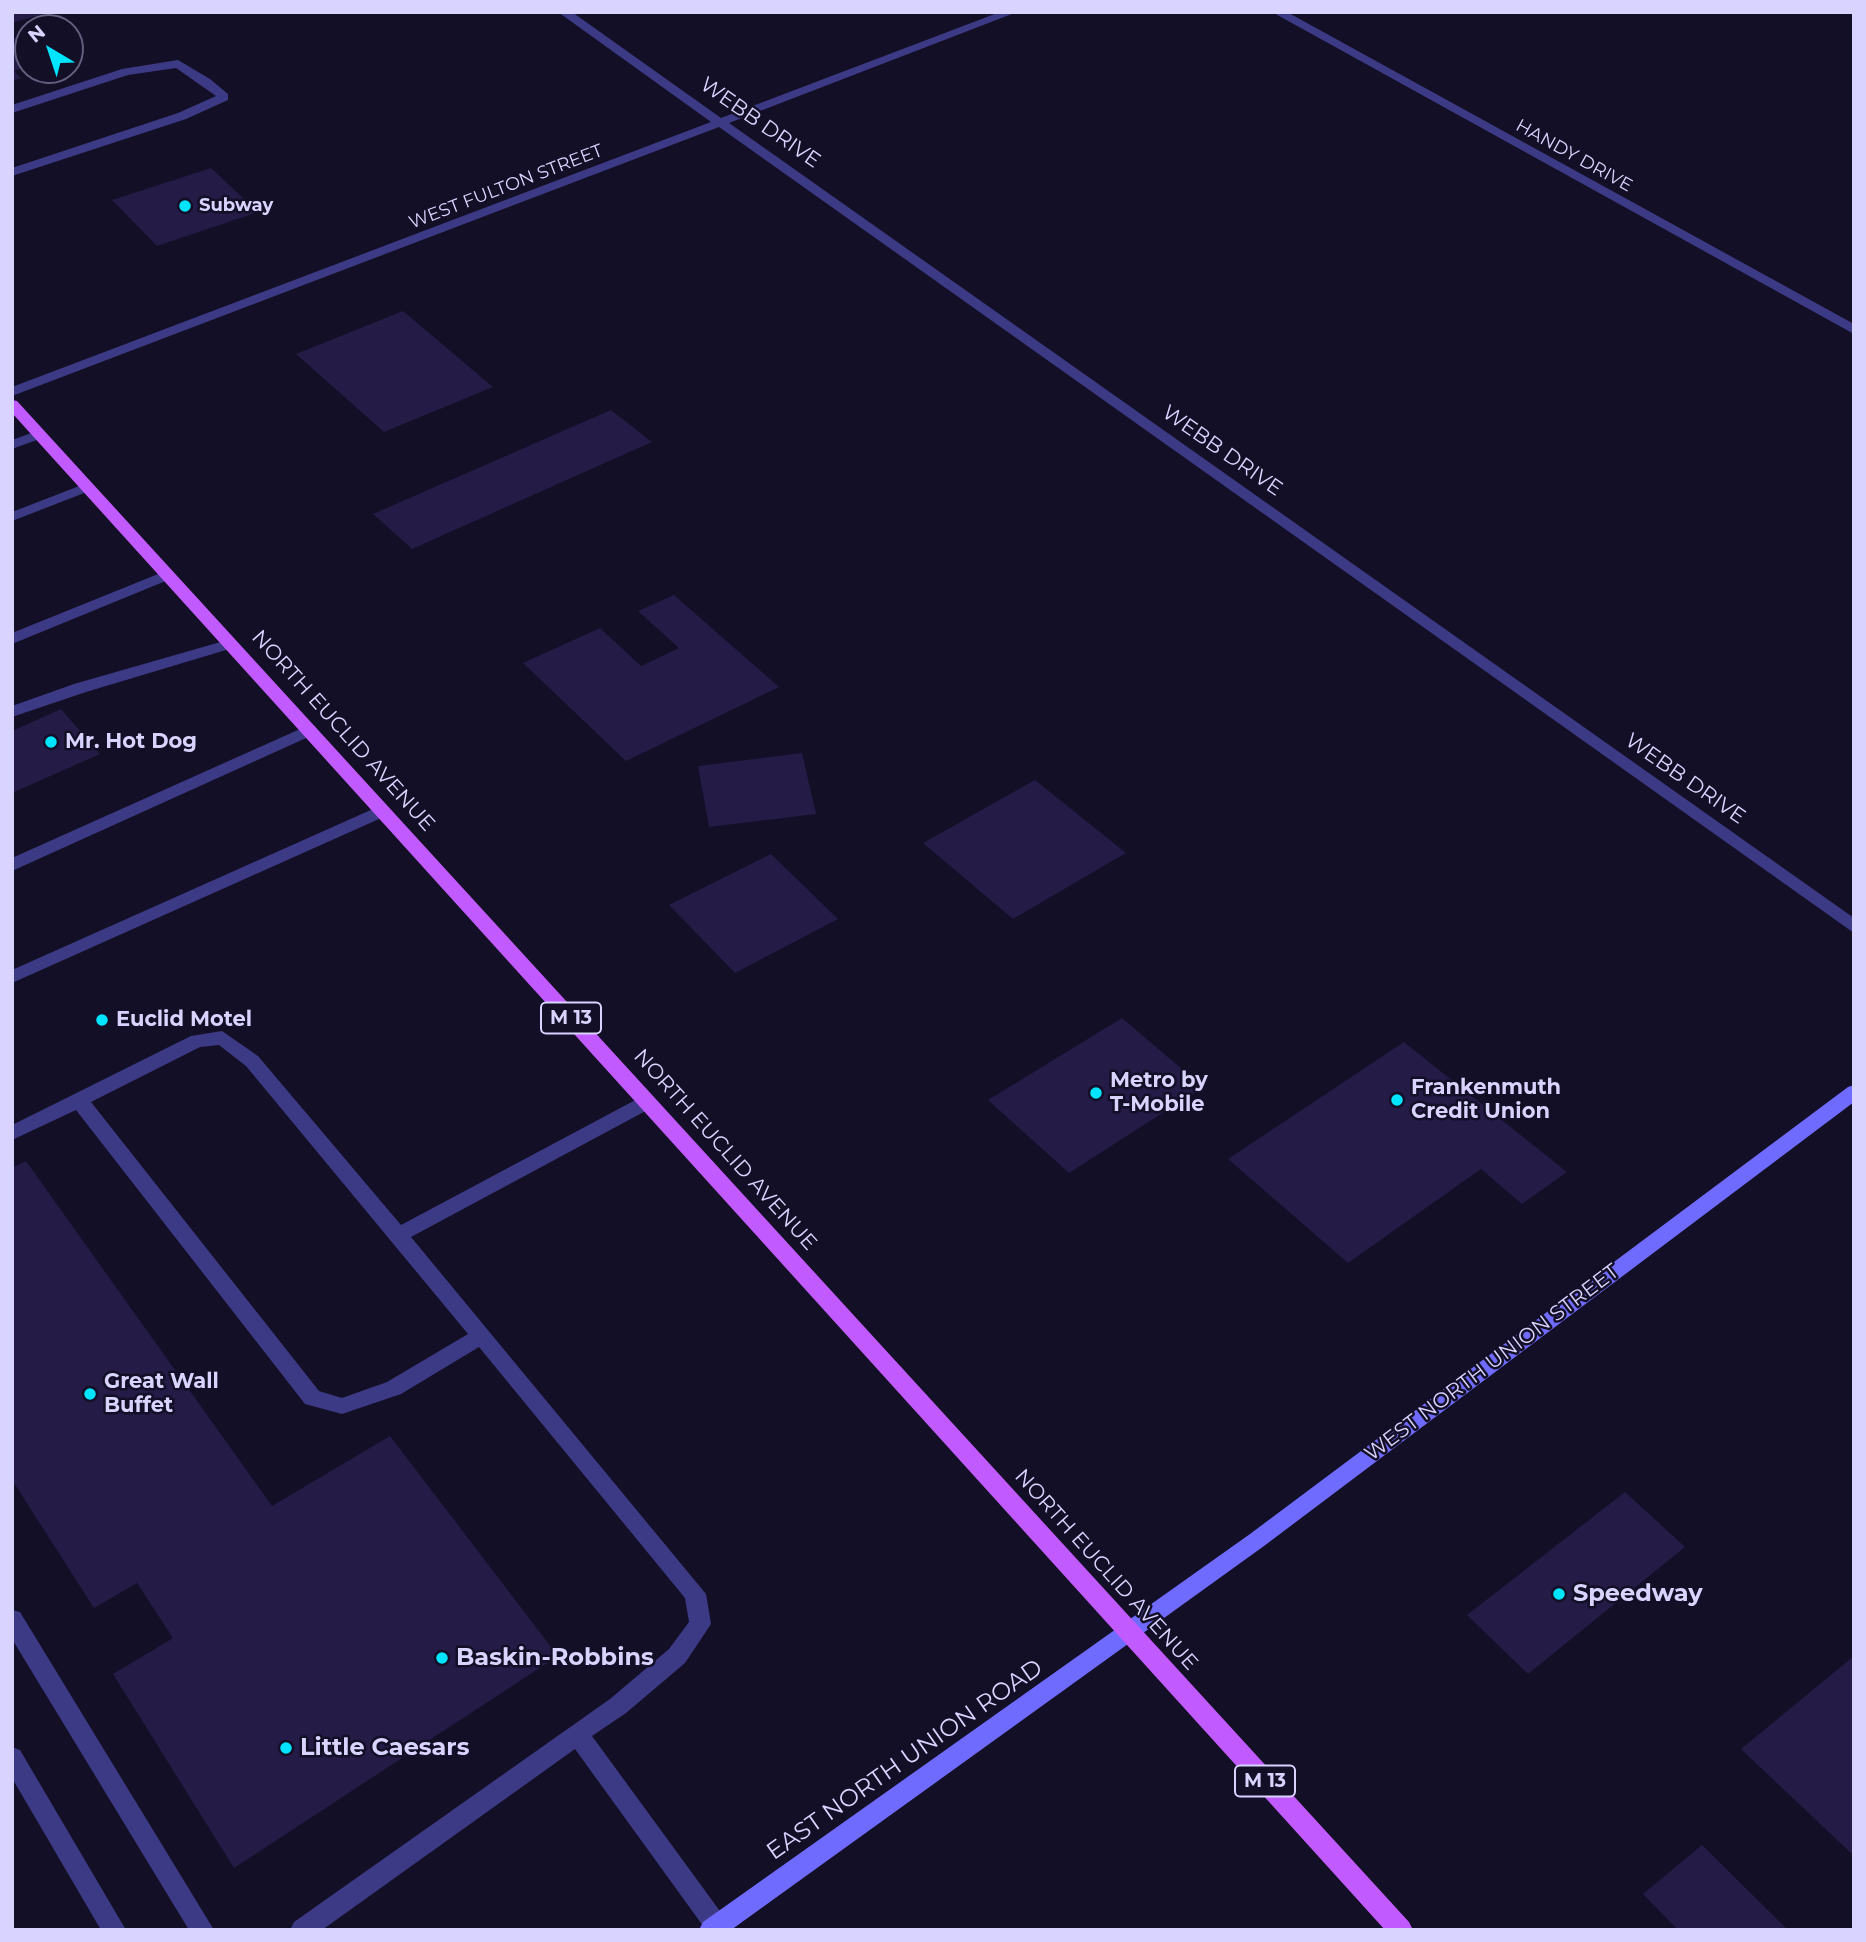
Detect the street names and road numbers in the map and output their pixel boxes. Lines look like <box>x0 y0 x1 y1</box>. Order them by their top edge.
street label: WEBB DRIVE <box>695 72 825 174</box>
street label: HANDY DRIVE <box>1512 115 1636 197</box>
street label: WEST FULTON STREET <box>406 140 606 234</box>
street label: WEBB DRIVE <box>1157 400 1287 502</box>
street label: NORTH EUCLID AVENUE <box>246 625 440 837</box>
street label: WEBB DRIVE <box>1620 728 1750 830</box>
road number: M 13 <box>541 1002 601 1034</box>
street label: NORTH EUCLID AVENUE <box>628 1044 822 1256</box>
street label: WEST NORTH UNION STREET <box>1360 1259 1624 1467</box>
street label: NORTH EUCLID AVENUE <box>1009 1464 1203 1676</box>
street label: EAST NORTH UNION ROAD <box>762 1654 1048 1866</box>
road number: M 13 <box>1235 1765 1295 1796</box>

